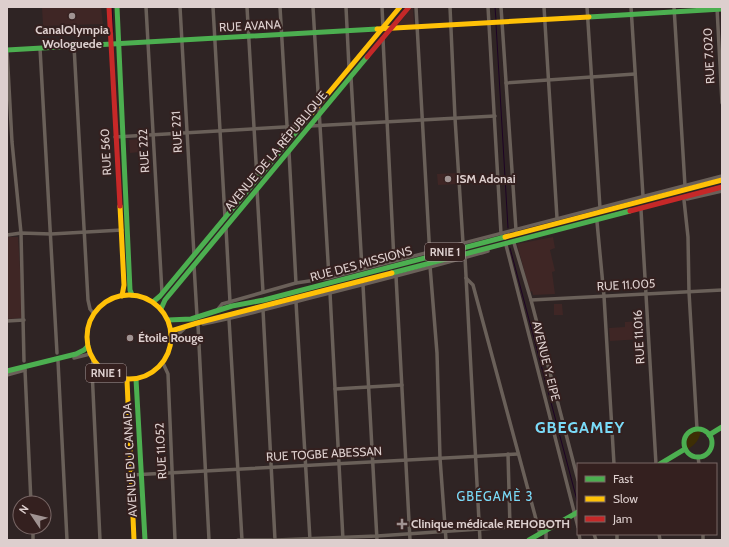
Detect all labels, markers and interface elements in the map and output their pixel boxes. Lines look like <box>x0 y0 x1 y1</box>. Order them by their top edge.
marker: CanalOlympia Wologuede <box>67 11 77 21</box>
street label: RUE AVANA <box>219 16 282 35</box>
place label: CanalOlympia Wologuede <box>35 22 109 51</box>
street label: RUE 7.020 <box>700 28 717 84</box>
street label: AVENUE DE LA RÉPUBLIQUE <box>221 87 330 214</box>
street label: RUE 221 <box>168 111 185 153</box>
street label: RUE 560 <box>97 128 114 176</box>
street label: RUE 222 <box>135 129 152 173</box>
place label: ISM Adonai <box>456 171 516 186</box>
marker: ISM Adonai <box>443 174 453 184</box>
street label: RUE DES MISSIONS <box>308 243 413 284</box>
road number: RNIE 1 <box>425 243 465 261</box>
street label: RUE 11.005 <box>596 275 656 294</box>
street label: RUE 11.016 <box>630 309 647 365</box>
street label: AVENUE Y. EIPE <box>529 319 564 403</box>
place label: Étoile Rouge <box>138 330 203 345</box>
marker: Étoile Rouge <box>125 333 135 343</box>
road number: RNIE 1 <box>86 364 126 382</box>
street label: AVENUE DU CANADA <box>119 402 140 517</box>
district label: GBEGAMEY <box>535 418 625 437</box>
street label: RUE 11.052 <box>152 422 169 480</box>
street label: RUE TOGBE ABESSAN <box>266 443 382 464</box>
legend <box>577 463 717 535</box>
text: Fast <box>613 471 633 486</box>
district label: GBÉGAMÈ 3 <box>457 487 533 504</box>
text: Slow <box>613 491 638 506</box>
north arrow <box>12 495 52 535</box>
text: N <box>16 502 32 516</box>
text: Jam <box>612 511 632 526</box>
place label: Clinique médicale REHOBOTH <box>411 516 570 531</box>
marker: Clinique médicale REHOBOTH <box>396 518 408 530</box>

